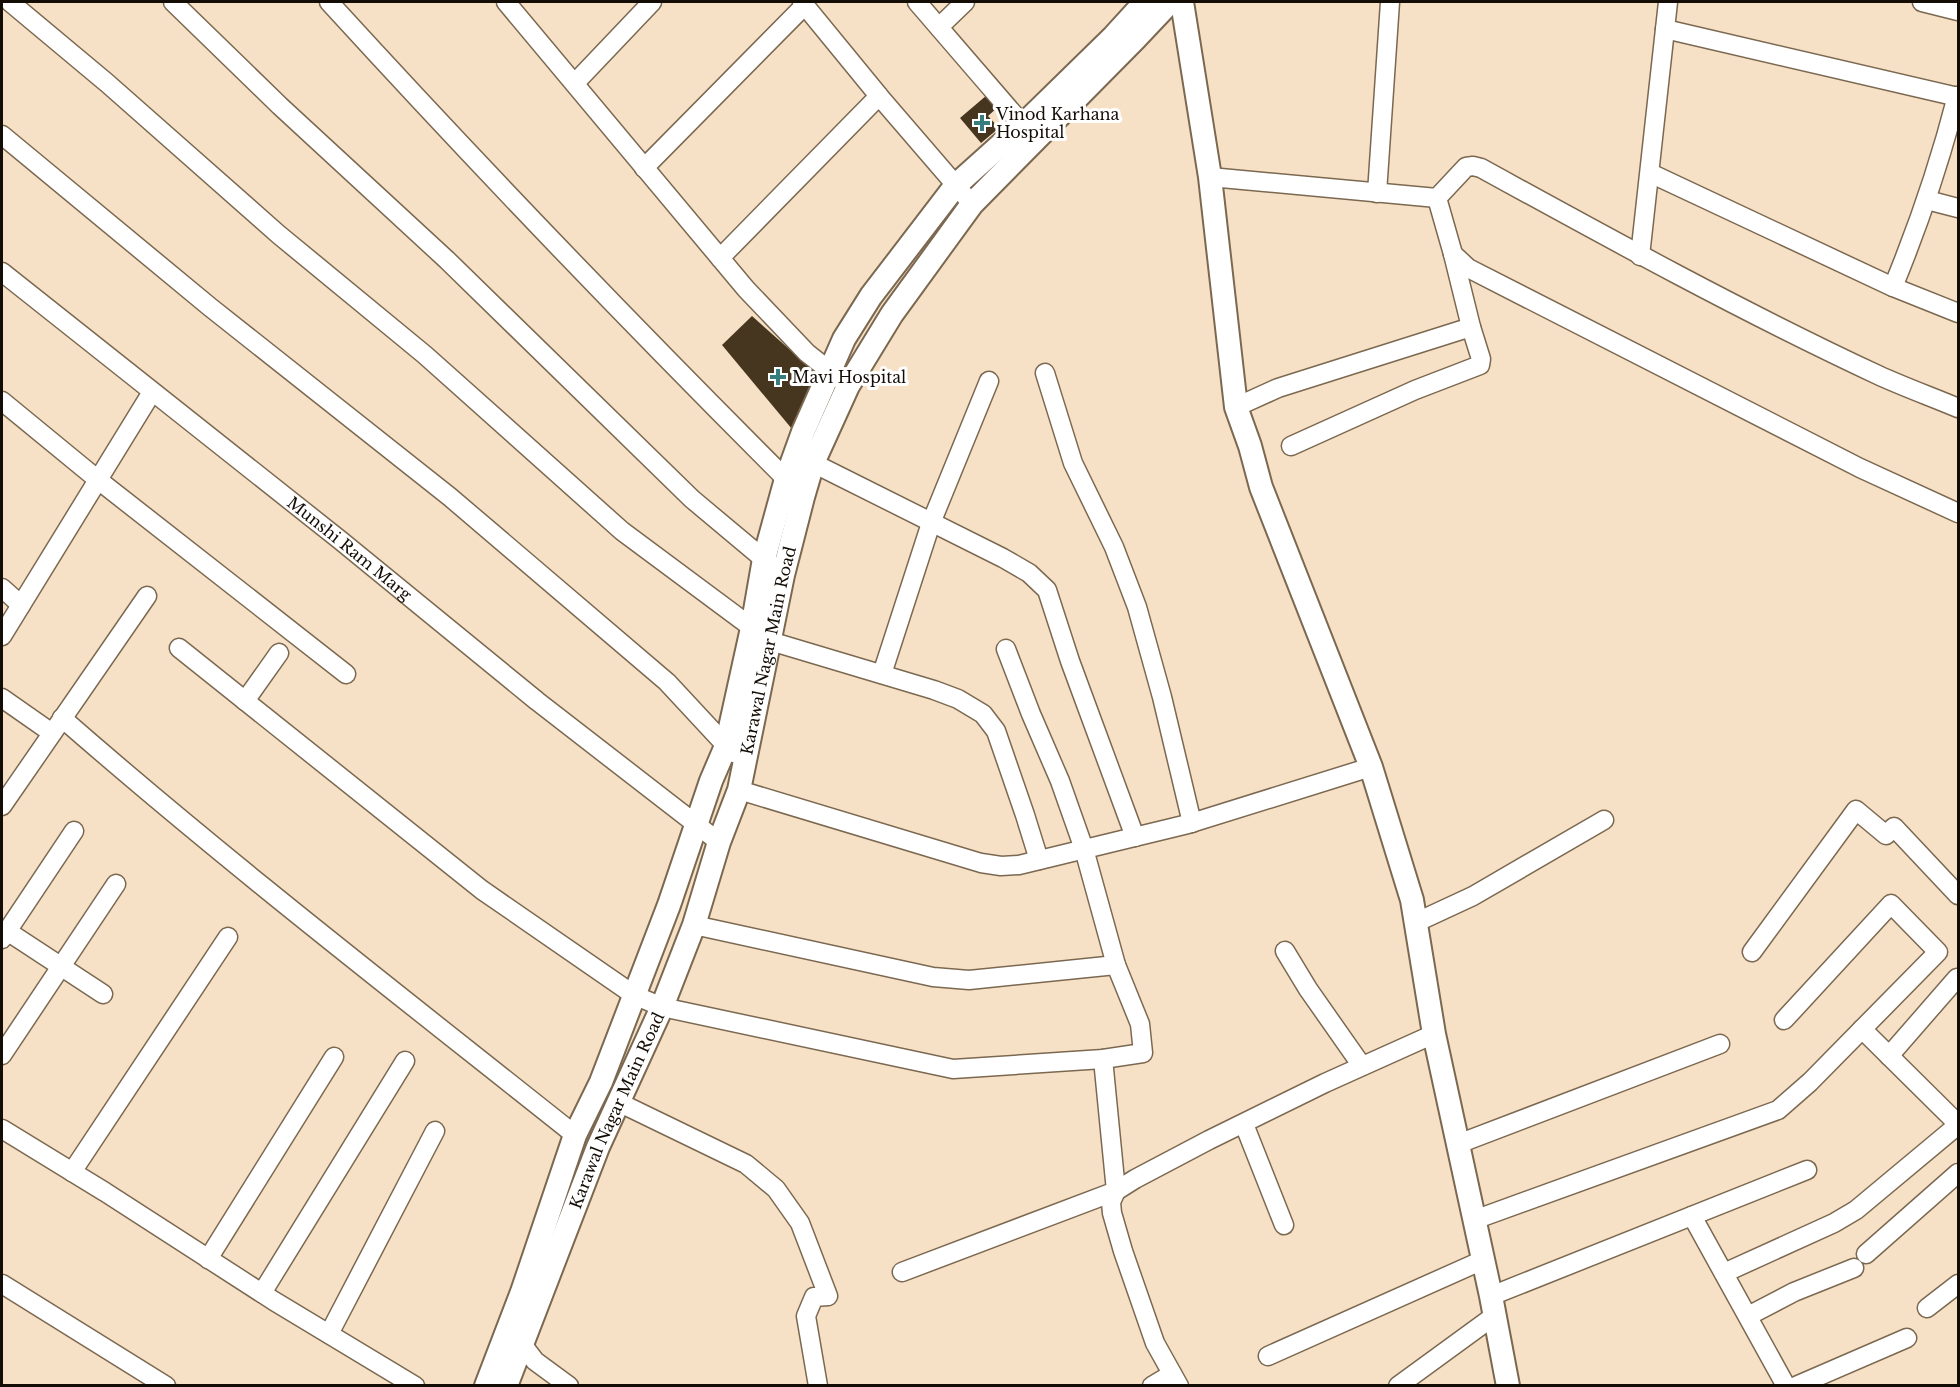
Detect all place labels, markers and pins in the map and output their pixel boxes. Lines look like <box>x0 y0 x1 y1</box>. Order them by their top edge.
place label: Vinod Karhana Hospital <box>995 104 1120 142</box>
marker: Vinod Karhana Hospital <box>973 114 991 132</box>
place label: Mavi Hospital <box>792 367 906 387</box>
marker: Mavi Hospital <box>769 368 787 386</box>

